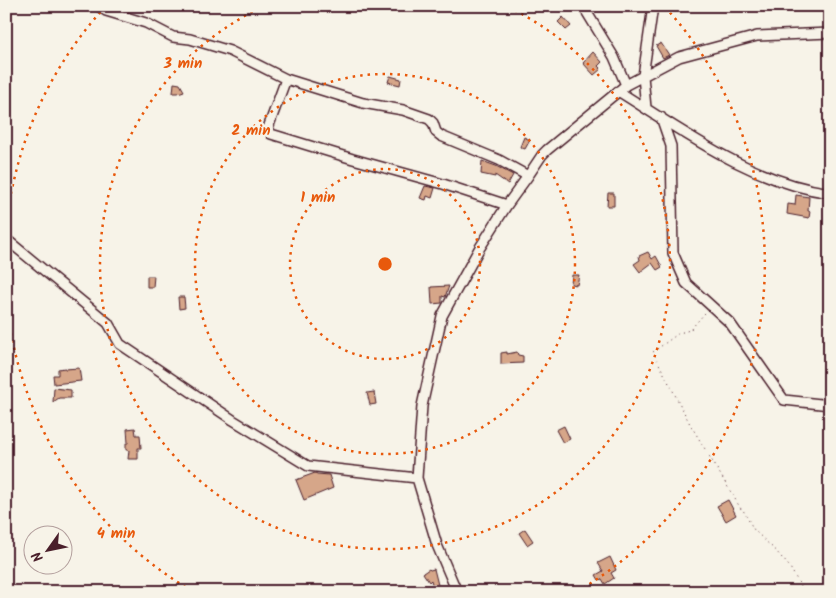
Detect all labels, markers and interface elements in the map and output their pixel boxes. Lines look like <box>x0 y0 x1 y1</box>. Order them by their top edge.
text: 3 min <box>163 52 202 76</box>
text: 2 min <box>231 119 271 143</box>
text: 1 min <box>301 186 335 210</box>
centre of rings <box>376 255 394 273</box>
text: 4 min <box>97 522 135 546</box>
north arrow <box>22 526 72 576</box>
text: N <box>26 547 50 566</box>

